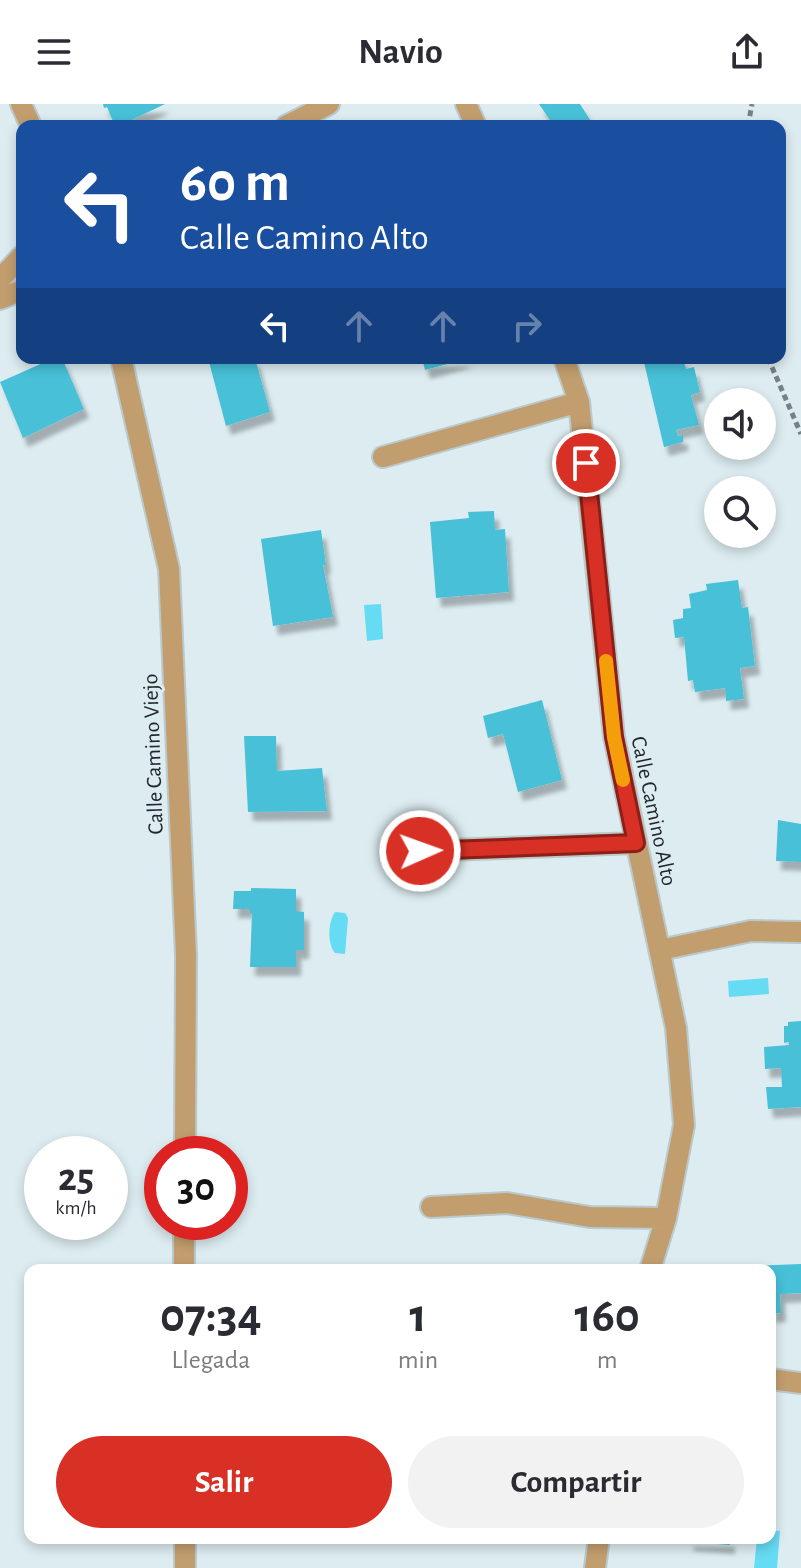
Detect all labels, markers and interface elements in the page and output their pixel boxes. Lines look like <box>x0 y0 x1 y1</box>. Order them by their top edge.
icon: menu <box>32 30 76 74</box>
icon: share <box>725 30 769 74</box>
text: Navio <box>358 34 443 70</box>
icon: left <box>48 152 152 256</box>
text: 60 m <box>180 155 290 211</box>
text: Calle Camino Alto <box>180 220 429 256</box>
icon: left <box>253 304 297 348</box>
icon: ahead <box>337 304 381 348</box>
icon: ahead <box>421 304 465 348</box>
icon: right <box>505 304 549 348</box>
map controls <box>704 388 776 548</box>
button: sound <box>704 388 776 460</box>
pin <box>552 429 620 497</box>
icon: arrive <box>564 441 608 485</box>
button: search <box>704 476 776 548</box>
street label: Calle Camino Viejo <box>139 673 167 835</box>
street label: Calle Camino Alto <box>627 734 681 888</box>
position arrow <box>378 809 462 893</box>
speed limit sign: 30 <box>144 1136 248 1240</box>
text: 25 <box>58 1158 94 1198</box>
text: km/h <box>55 1198 97 1218</box>
text: 07:34 <box>160 1293 262 1341</box>
text: 1 <box>409 1293 427 1341</box>
text: 160 <box>574 1293 640 1341</box>
text: Llegada <box>172 1347 250 1373</box>
text: min <box>398 1347 438 1373</box>
text: m <box>597 1347 618 1373</box>
button: Salir <box>56 1436 392 1528</box>
button: Compartir <box>408 1436 744 1528</box>

